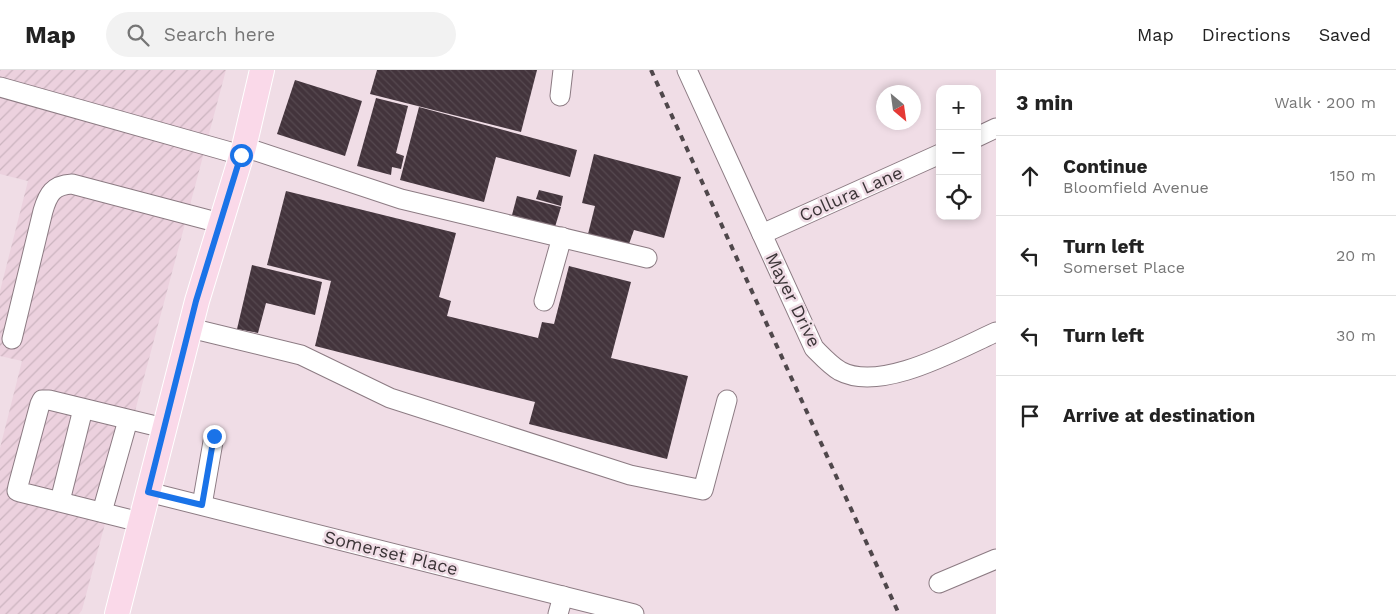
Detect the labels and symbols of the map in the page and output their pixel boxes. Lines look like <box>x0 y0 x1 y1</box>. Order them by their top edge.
north arrow <box>876 85 921 130</box>
route start <box>230 144 253 167</box>
street label: Collura Lane <box>796 161 906 226</box>
street label: Mayer Drive <box>762 249 825 350</box>
route end <box>203 425 226 448</box>
street label: Somerset Place <box>322 526 460 579</box>

